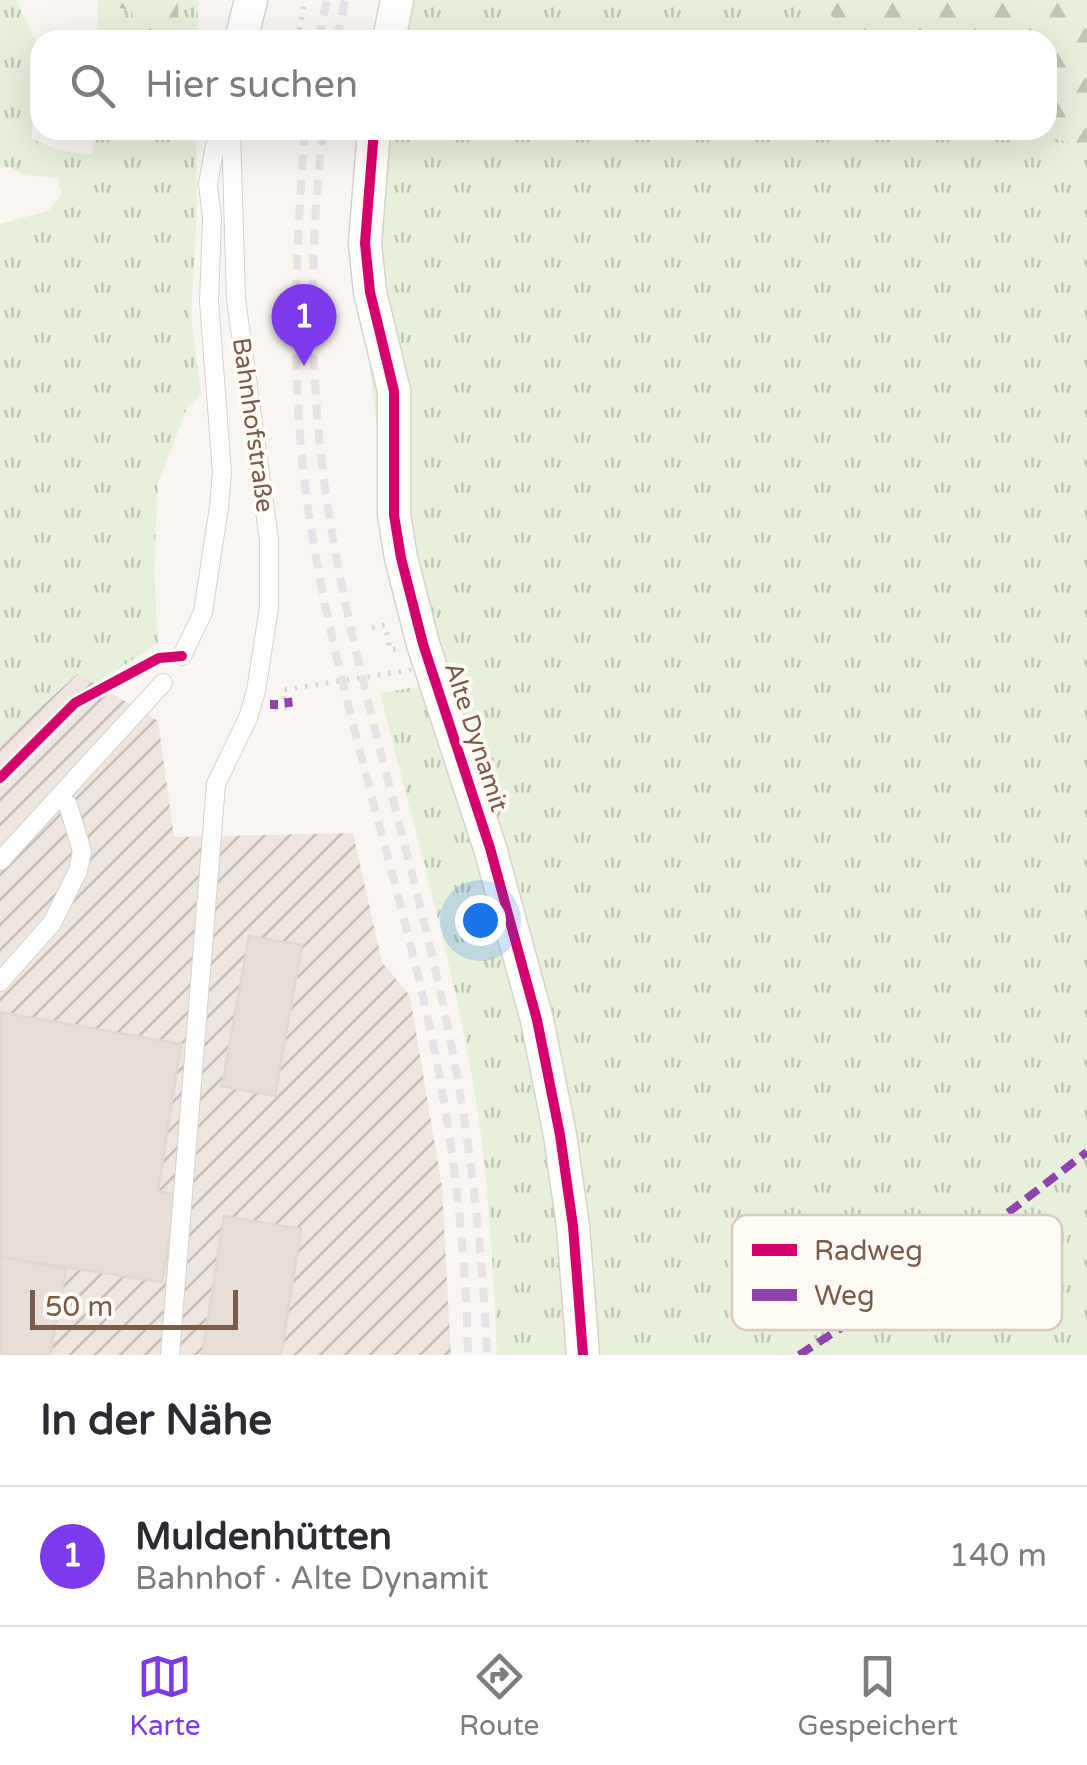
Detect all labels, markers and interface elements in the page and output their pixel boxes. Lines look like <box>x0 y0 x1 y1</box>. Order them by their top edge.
search box <box>30 30 1057 140</box>
icon: search <box>65 58 120 113</box>
text: Hier suchen <box>145 62 358 108</box>
pin: 1 <box>272 284 336 366</box>
street label: Bahnhofstraße <box>226 336 280 514</box>
street label: Alte Dynamit <box>438 659 514 816</box>
your location <box>455 895 506 946</box>
legend <box>732 1215 1062 1330</box>
text: Radweg <box>814 1234 923 1268</box>
text: Weg <box>814 1279 875 1313</box>
scale bar <box>30 1285 238 1330</box>
text: 50 m <box>45 1290 113 1324</box>
text: In der Nähe <box>40 1395 272 1446</box>
text: Muldenhütten <box>135 1514 392 1560</box>
text: 1 <box>62 1537 83 1575</box>
text: 140 m <box>949 1537 1047 1575</box>
text: Bahnhof · Alte Dynamit <box>135 1560 488 1598</box>
tab: Karte <box>129 1649 201 1743</box>
tab: Route <box>459 1649 539 1743</box>
tab: Gespeichert <box>798 1649 958 1743</box>

